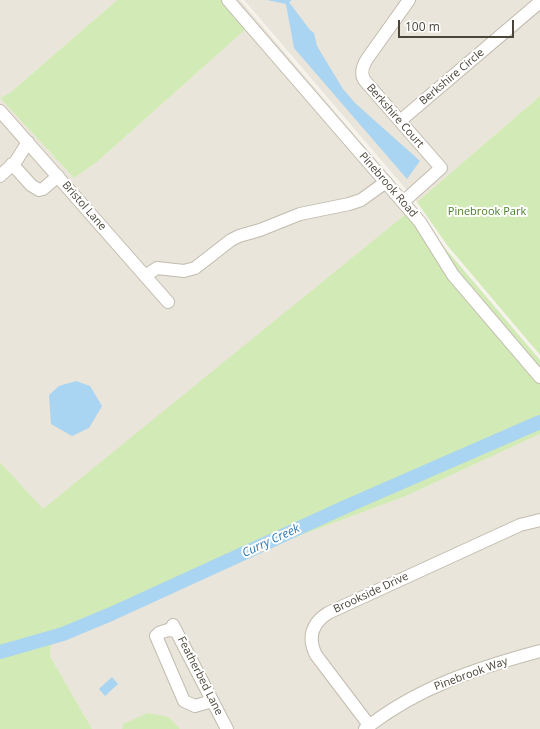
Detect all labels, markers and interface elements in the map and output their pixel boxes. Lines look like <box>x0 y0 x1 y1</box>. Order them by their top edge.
scale bar <box>400 12 516 38</box>
text: 100 m <box>405 18 440 35</box>
street label: Berkshire Circle <box>417 46 487 108</box>
street label: Berkshire Court <box>364 81 426 151</box>
street label: Pinebrook Road <box>356 150 420 220</box>
street label: Bristol Lane <box>59 179 109 233</box>
park label: Pinebrook Park <box>448 205 526 219</box>
water label: Curry Creek <box>240 521 302 561</box>
street label: Brookside Drive <box>331 570 411 616</box>
street label: Featherbed Lane <box>174 634 226 718</box>
street label: Pinebrook Way <box>432 655 510 693</box>

